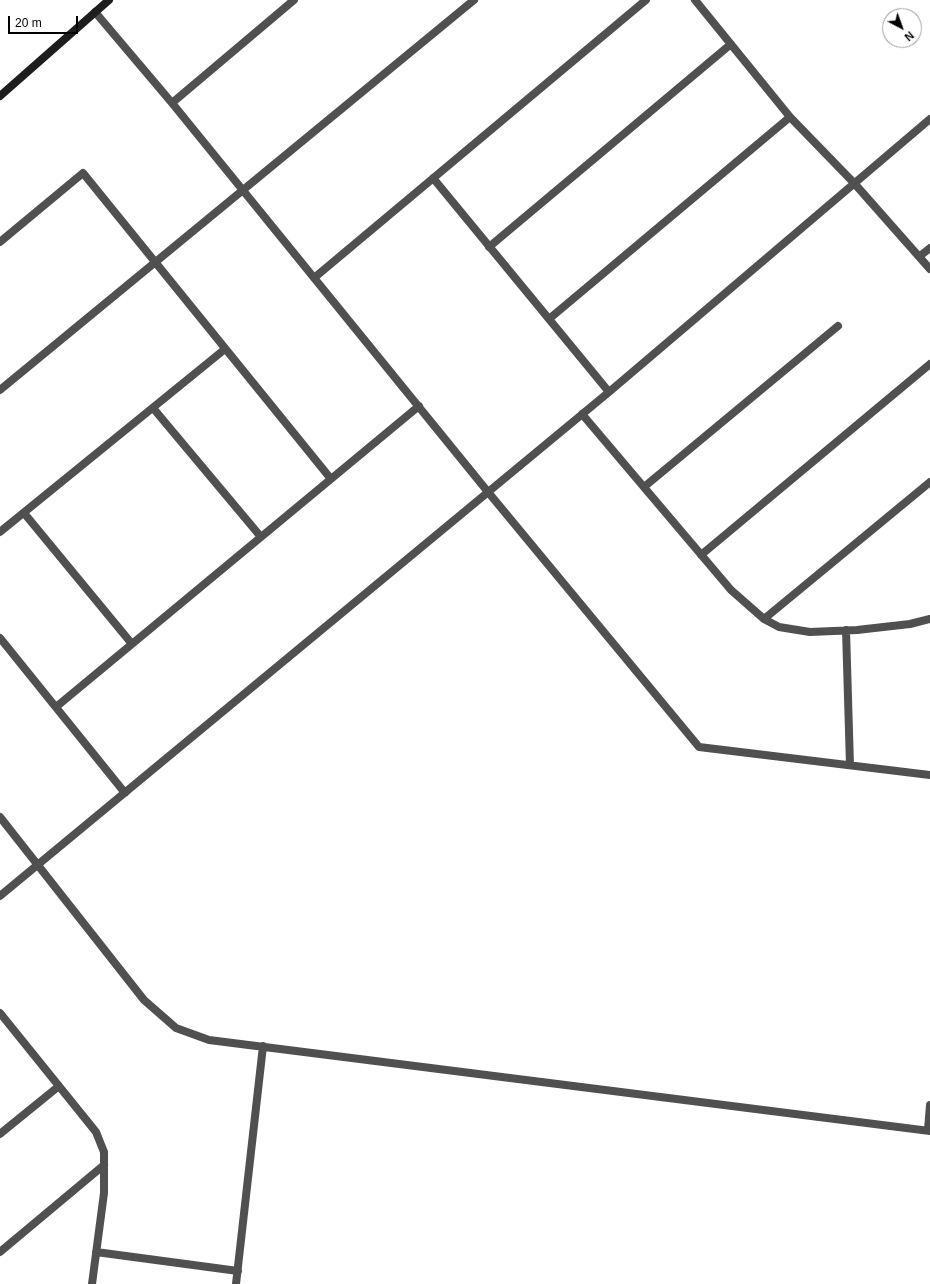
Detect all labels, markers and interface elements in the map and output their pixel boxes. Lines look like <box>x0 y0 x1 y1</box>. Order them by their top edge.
scale bar <box>10 8 80 34</box>
north arrow <box>882 8 922 48</box>
text: 20 m <box>15 16 42 30</box>
text: N <box>902 29 916 43</box>

